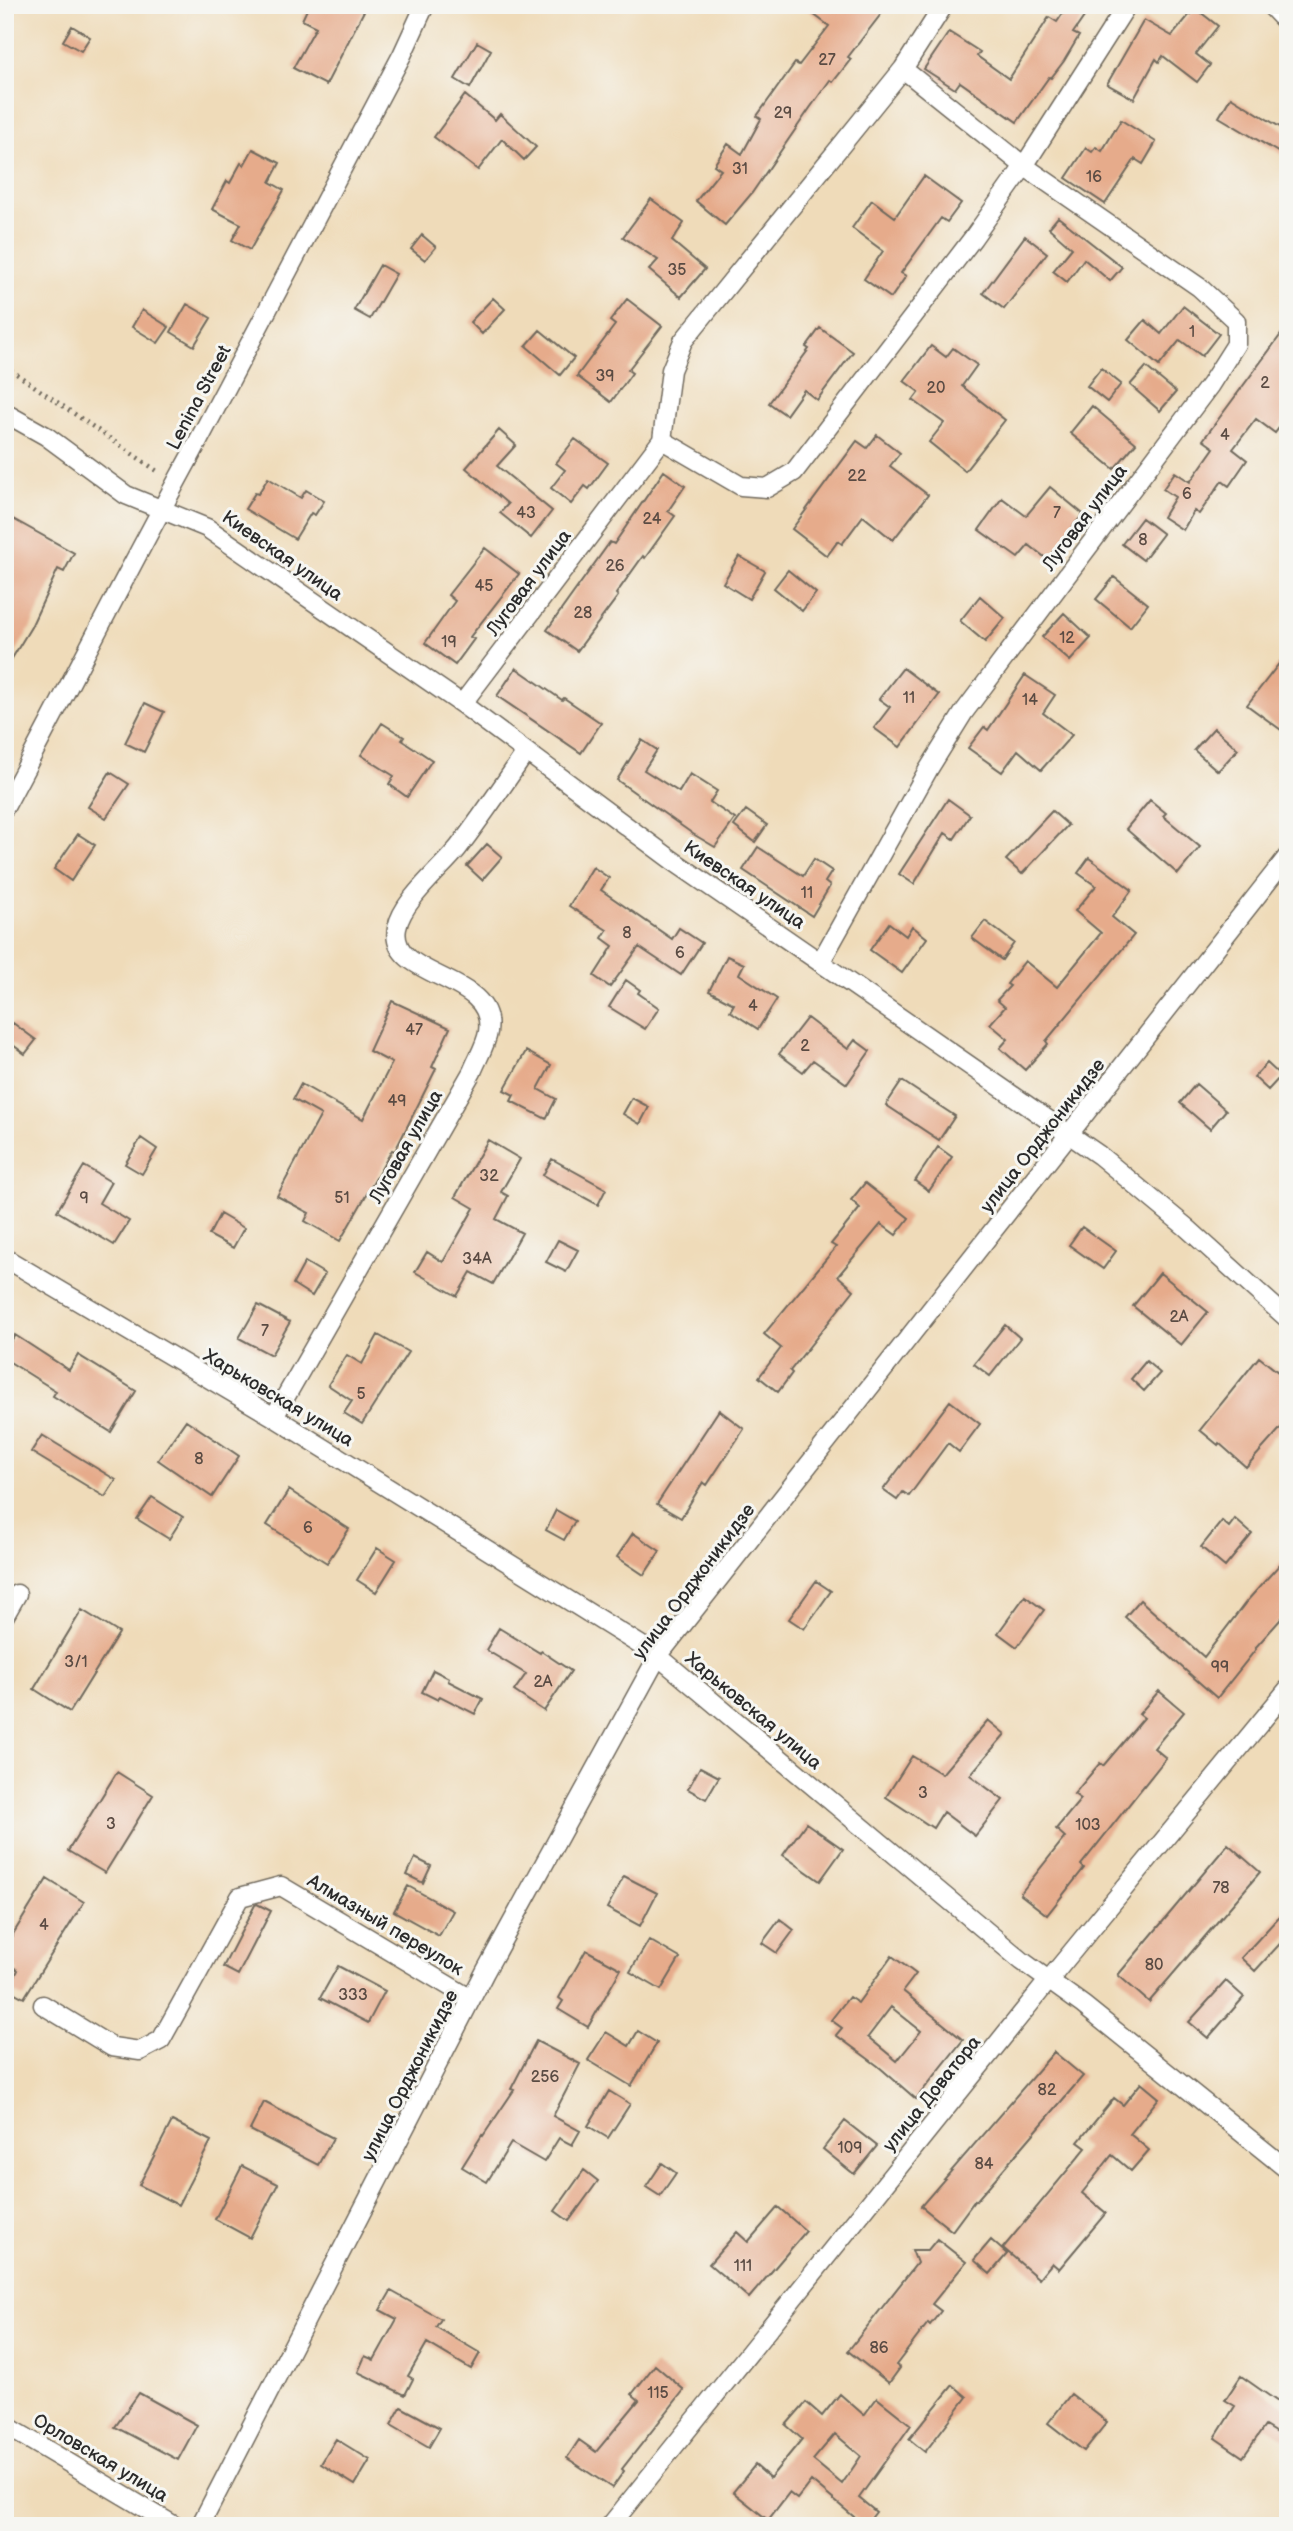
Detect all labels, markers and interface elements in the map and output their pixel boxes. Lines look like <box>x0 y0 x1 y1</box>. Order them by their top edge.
house number: 27 <box>818 51 836 70</box>
house number: 29 <box>774 104 792 123</box>
house number: 31 <box>732 160 748 179</box>
house number: 16 <box>1086 168 1102 187</box>
house number: 35 <box>667 261 687 280</box>
house number: 1 <box>1189 323 1195 342</box>
street label: Lenina Street <box>162 341 237 454</box>
house number: 39 <box>595 367 615 386</box>
house number: 2 <box>1260 374 1270 393</box>
house number: 20 <box>927 379 945 398</box>
house number: 4 <box>1220 426 1230 445</box>
street label: Луговая улица <box>1037 460 1133 576</box>
house number: 22 <box>848 467 867 486</box>
house number: 6 <box>1182 485 1192 504</box>
house number: 43 <box>516 504 536 523</box>
house number: 7 <box>1053 504 1061 523</box>
street label: Киевская улица <box>217 506 347 606</box>
house number: 24 <box>643 510 662 529</box>
street label: Луговая улица <box>481 525 577 641</box>
house number: 8 <box>1138 531 1148 550</box>
house number: 26 <box>605 557 625 576</box>
house number: 45 <box>475 577 493 596</box>
house number: 28 <box>574 604 592 623</box>
house number: 12 <box>1059 629 1075 648</box>
house number: 19 <box>441 633 457 652</box>
house number: 11 <box>903 689 915 708</box>
house number: 14 <box>1022 691 1038 710</box>
street label: Киевская улица <box>679 836 809 934</box>
house number: 11 <box>801 884 813 903</box>
house number: 8 <box>622 924 632 943</box>
house number: 6 <box>675 944 685 963</box>
house number: 4 <box>748 997 758 1016</box>
house number: 47 <box>405 1021 423 1040</box>
house number: 2 <box>800 1037 810 1056</box>
street label: улица Орджоникидзе <box>976 1054 1111 1218</box>
street label: Луговая улица <box>364 1086 448 1208</box>
house number: 49 <box>387 1092 407 1111</box>
house number: 32 <box>479 1167 499 1186</box>
house number: 9 <box>79 1189 89 1208</box>
house number: 51 <box>334 1189 350 1208</box>
house number: 34А <box>462 1250 492 1269</box>
house number: 2А <box>1169 1308 1189 1327</box>
house number: 7 <box>261 1322 269 1341</box>
street label: Харьковская улица <box>199 1344 357 1452</box>
house number: 5 <box>356 1385 366 1404</box>
house number: 8 <box>194 1450 204 1469</box>
street label: улица Орджоникидзе <box>628 1499 761 1664</box>
house number: 6 <box>303 1519 313 1538</box>
street label: Харьковская улица <box>680 1647 826 1775</box>
house number: 3/1 <box>64 1653 88 1672</box>
house number: 99 <box>1211 1658 1229 1677</box>
house number: 2А <box>533 1673 553 1692</box>
house number: 3 <box>918 1784 928 1803</box>
house number: 3 <box>106 1815 116 1834</box>
house number: 103 <box>1075 1816 1101 1835</box>
street label: Алмазный переулок <box>302 1869 467 1981</box>
house number: 78 <box>1212 1879 1230 1898</box>
house number: 4 <box>39 1916 49 1935</box>
house number: 80 <box>1145 1956 1163 1975</box>
house number: 333 <box>338 1986 368 2005</box>
street label: улица Орджоникидзе <box>357 1986 464 2165</box>
street label: улица Доватора <box>878 2031 986 2157</box>
house number: 256 <box>531 2068 559 2087</box>
house number: 82 <box>1038 2081 1057 2100</box>
house number: 109 <box>838 2139 862 2158</box>
house number: 84 <box>974 2155 994 2174</box>
house number: 111 <box>734 2257 752 2276</box>
house number: 86 <box>869 2339 889 2358</box>
house number: 115 <box>647 2384 669 2403</box>
street label: Орловская улица <box>29 2409 172 2508</box>

